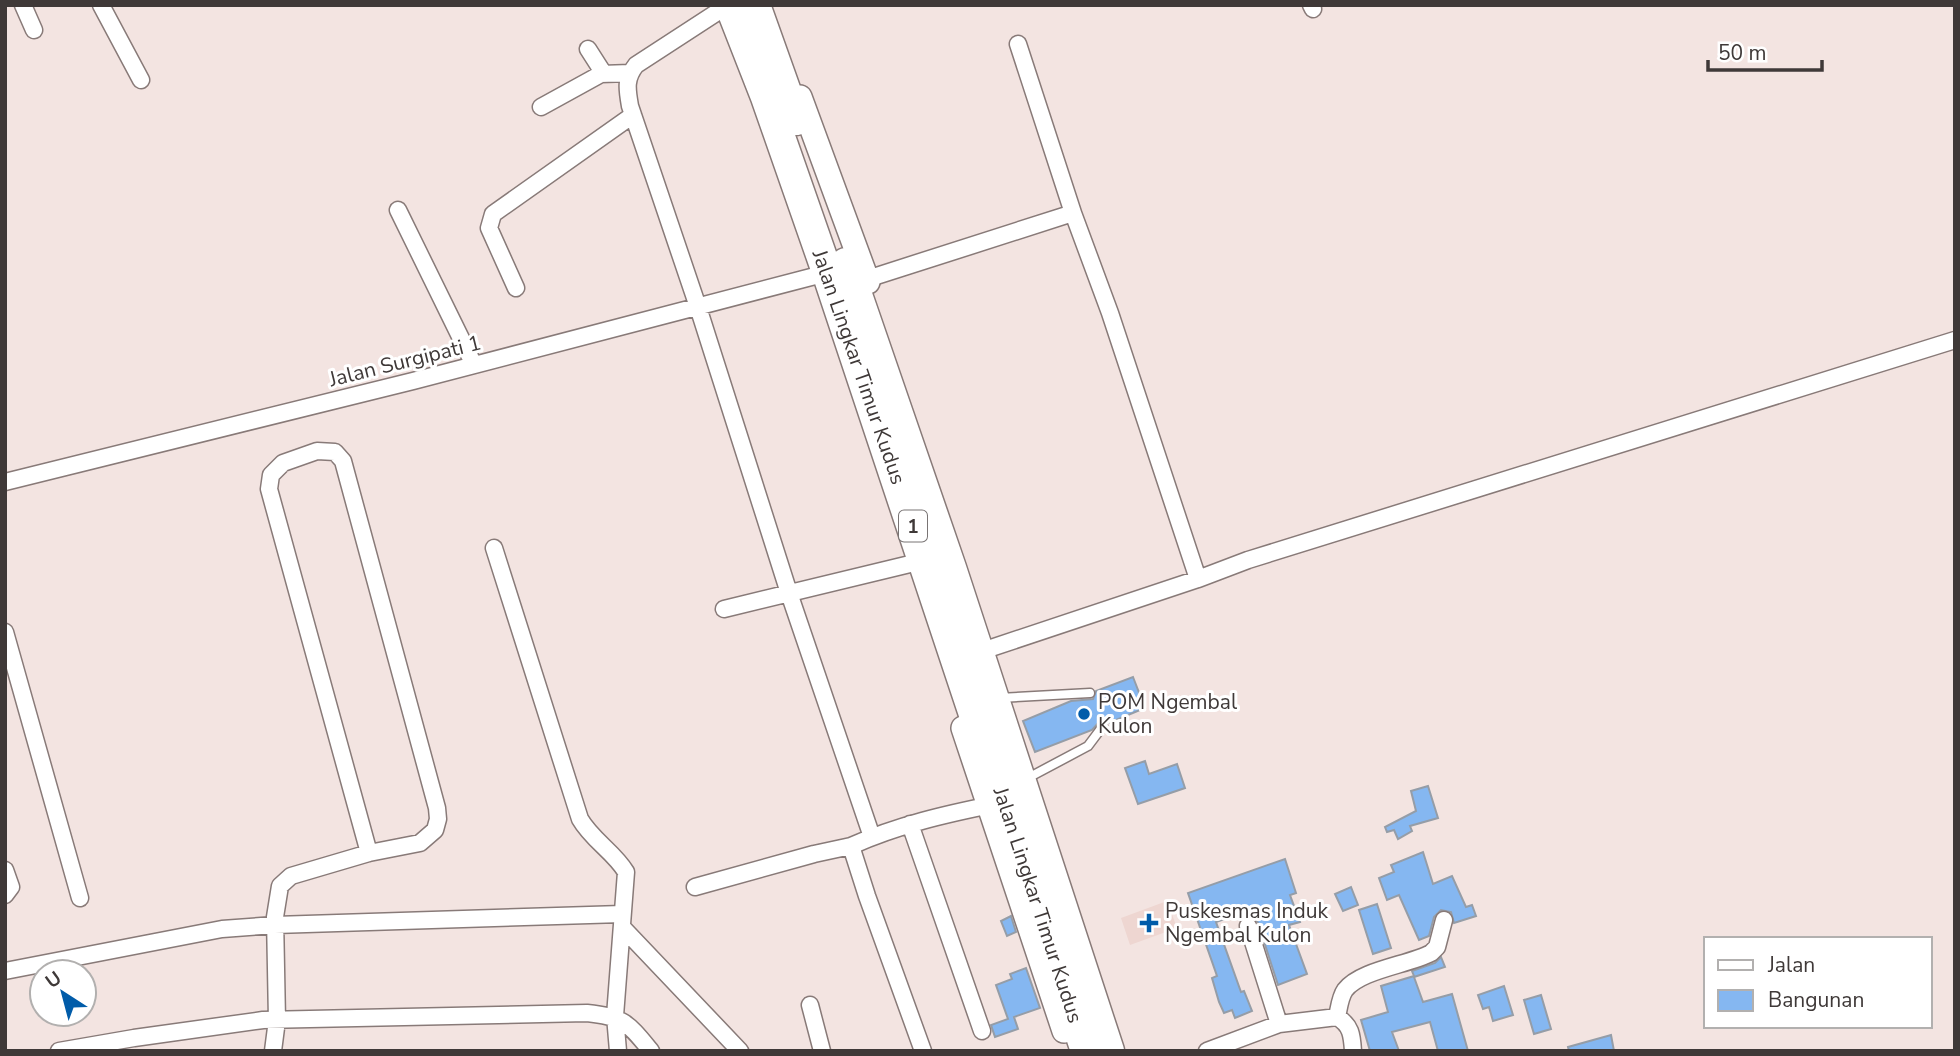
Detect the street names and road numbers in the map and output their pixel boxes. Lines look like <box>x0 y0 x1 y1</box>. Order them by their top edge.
street label: Jalan Lingkar Timur Kudus <box>805 245 912 488</box>
street label: Jalan Surgipati 1 <box>325 329 484 394</box>
road number: 1 <box>899 510 927 541</box>
street label: Jalan Lingkar Timur Kudus <box>986 782 1089 1027</box>

